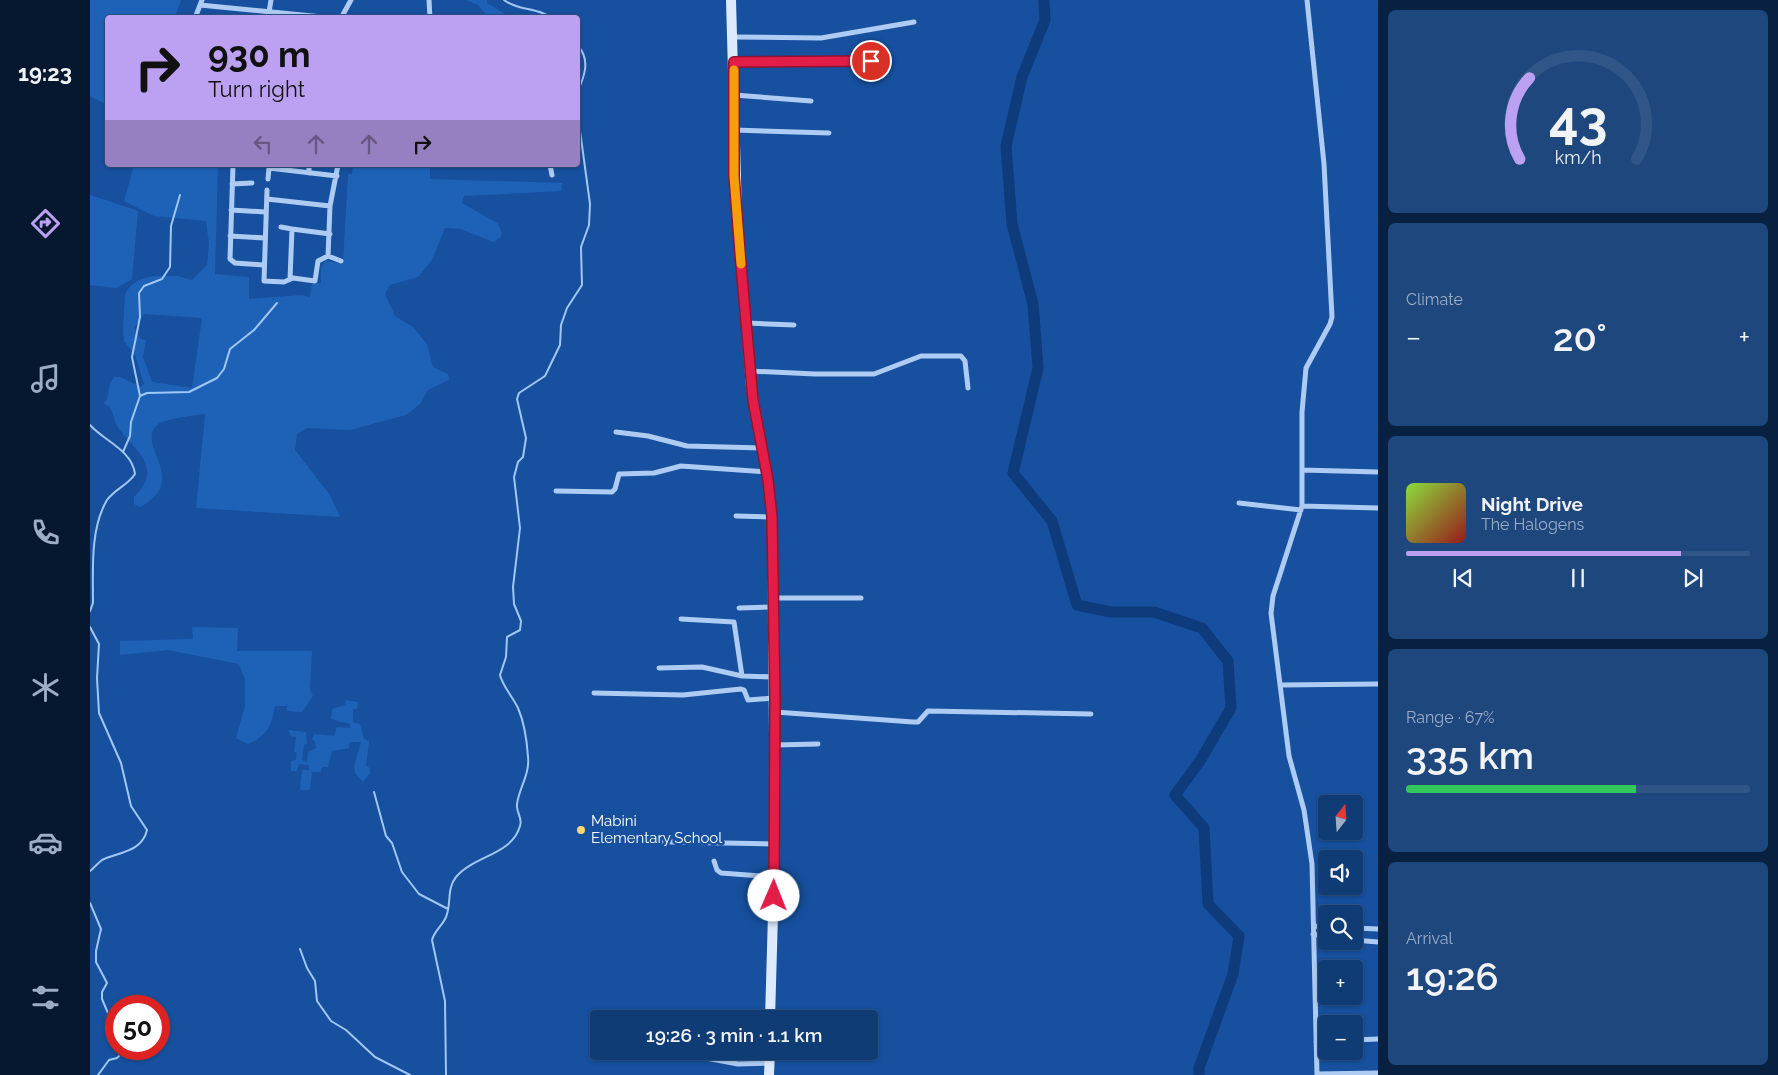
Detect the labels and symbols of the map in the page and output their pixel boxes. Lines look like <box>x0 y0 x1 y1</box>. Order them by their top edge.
pin <box>850 40 892 82</box>
north arrow <box>1318 795 1362 840</box>
place label: Mabini Elementary School <box>591 812 723 847</box>
marker: Mabini Elementary School <box>575 824 587 836</box>
position arrow <box>747 869 799 921</box>
speed limit sign: 50 <box>105 995 170 1060</box>

